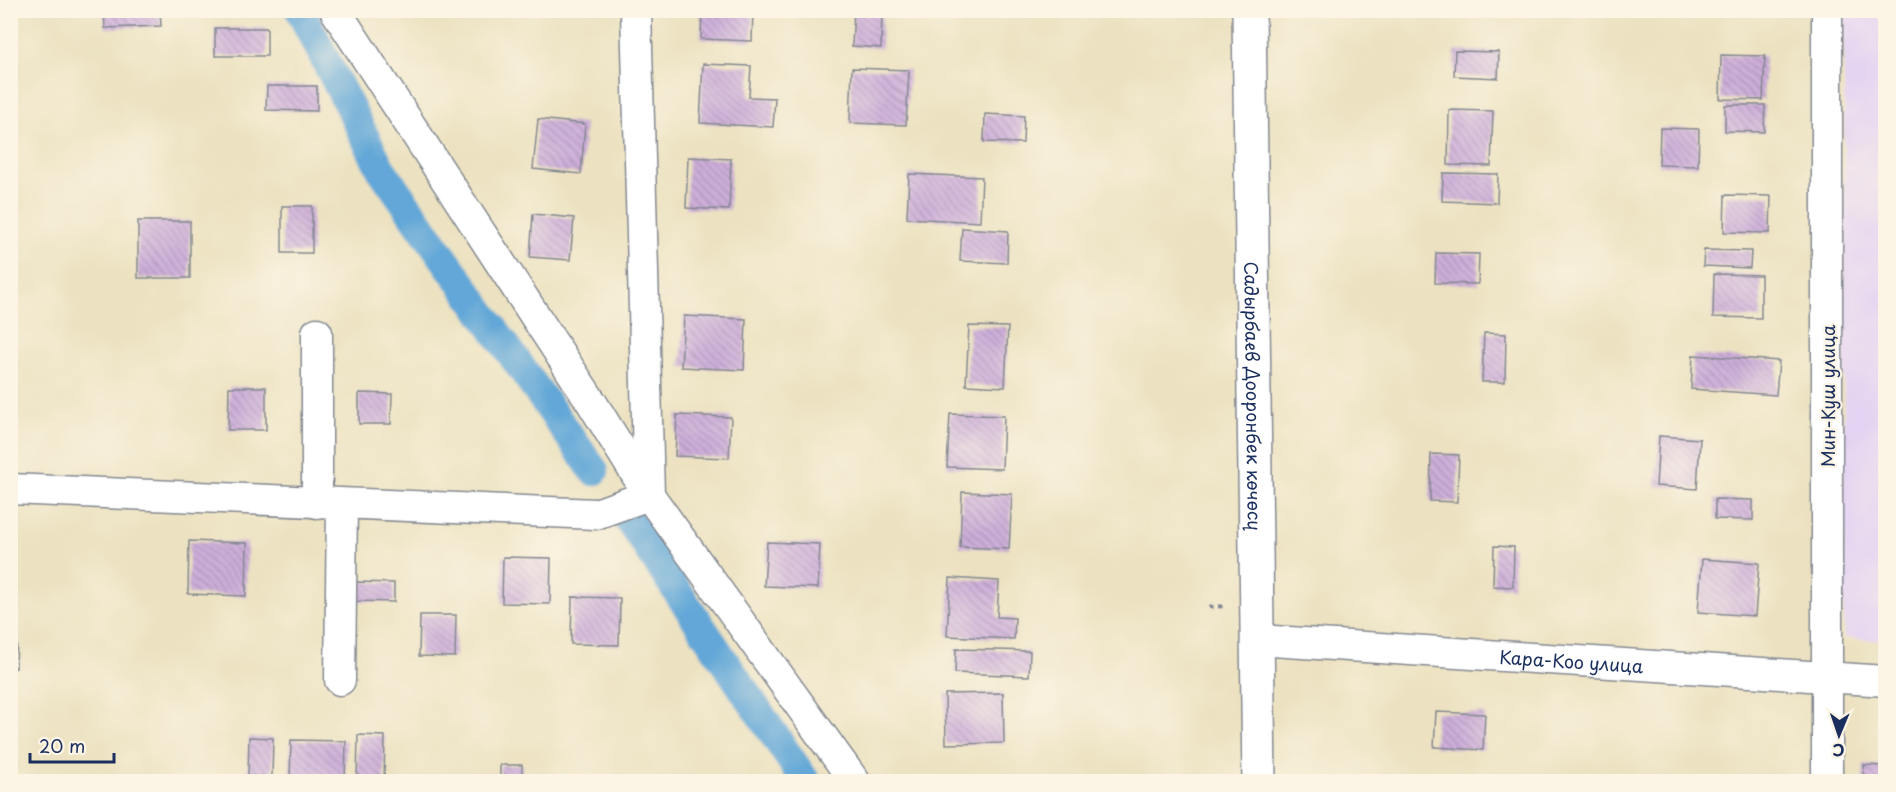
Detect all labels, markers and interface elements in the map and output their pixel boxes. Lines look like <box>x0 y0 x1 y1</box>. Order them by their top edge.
street label: Садырбаев Дооронбек көчөсү <box>1239 261 1269 531</box>
street label: Мин-Куш улица <box>1814 324 1841 467</box>
street label: Кара-Коо улица <box>1499 642 1645 679</box>
north arrow <box>1809 705 1869 765</box>
scale bar <box>30 726 114 764</box>
text: 20 m <box>39 732 85 759</box>
text: С <box>1832 739 1845 763</box>

